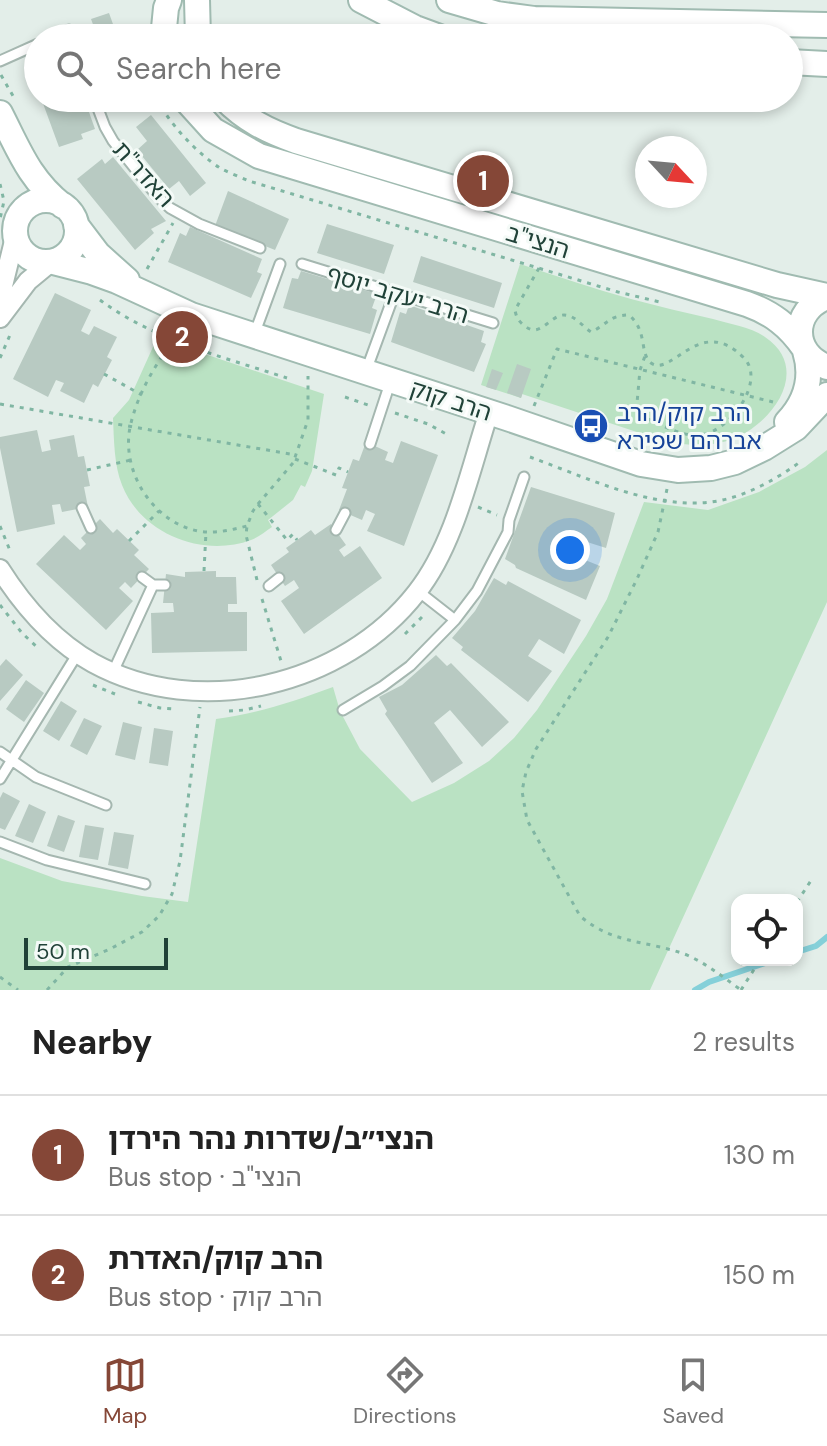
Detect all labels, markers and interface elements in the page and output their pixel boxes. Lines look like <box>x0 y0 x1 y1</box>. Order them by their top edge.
search box <box>24 24 803 112</box>
icon: search <box>52 46 96 90</box>
text: Search here <box>116 49 282 88</box>
street label: האדר"ת <box>106 135 182 213</box>
north arrow <box>635 136 707 208</box>
pin: 1 <box>457 151 509 211</box>
street label: הנצי"ב <box>502 217 574 265</box>
street label: הרב יעקב יוסף <box>323 258 473 330</box>
pin: 2 <box>156 307 208 367</box>
street label: הרב קוק <box>406 372 496 428</box>
place label: הרב קוק/הרב אברהם שפירא <box>617 397 762 456</box>
bus stop icon: הרב קוק/הרב אברהם שפירא <box>572 407 610 445</box>
your location <box>550 530 590 570</box>
map controls <box>731 894 803 966</box>
button: locate <box>731 894 803 966</box>
scale bar <box>24 934 168 970</box>
text: 50 m <box>36 937 90 966</box>
text: Nearby <box>32 1020 152 1065</box>
text: 2 results <box>692 1025 795 1059</box>
text: הנצי״ב/שדרות נהר הירדן <box>108 1119 434 1158</box>
text: 1 <box>53 1138 63 1172</box>
text: 130 m <box>724 1138 795 1172</box>
text: Bus stop · הנצי"ב <box>108 1160 302 1194</box>
text: הרב קוק/האדרת <box>108 1239 323 1278</box>
text: 2 <box>50 1258 66 1292</box>
text: 150 m <box>723 1258 795 1292</box>
text: Bus stop · הרב קוק <box>108 1280 323 1314</box>
tab: Map <box>103 1353 147 1430</box>
tab: Directions <box>353 1353 457 1430</box>
tab: Saved <box>662 1353 724 1430</box>

